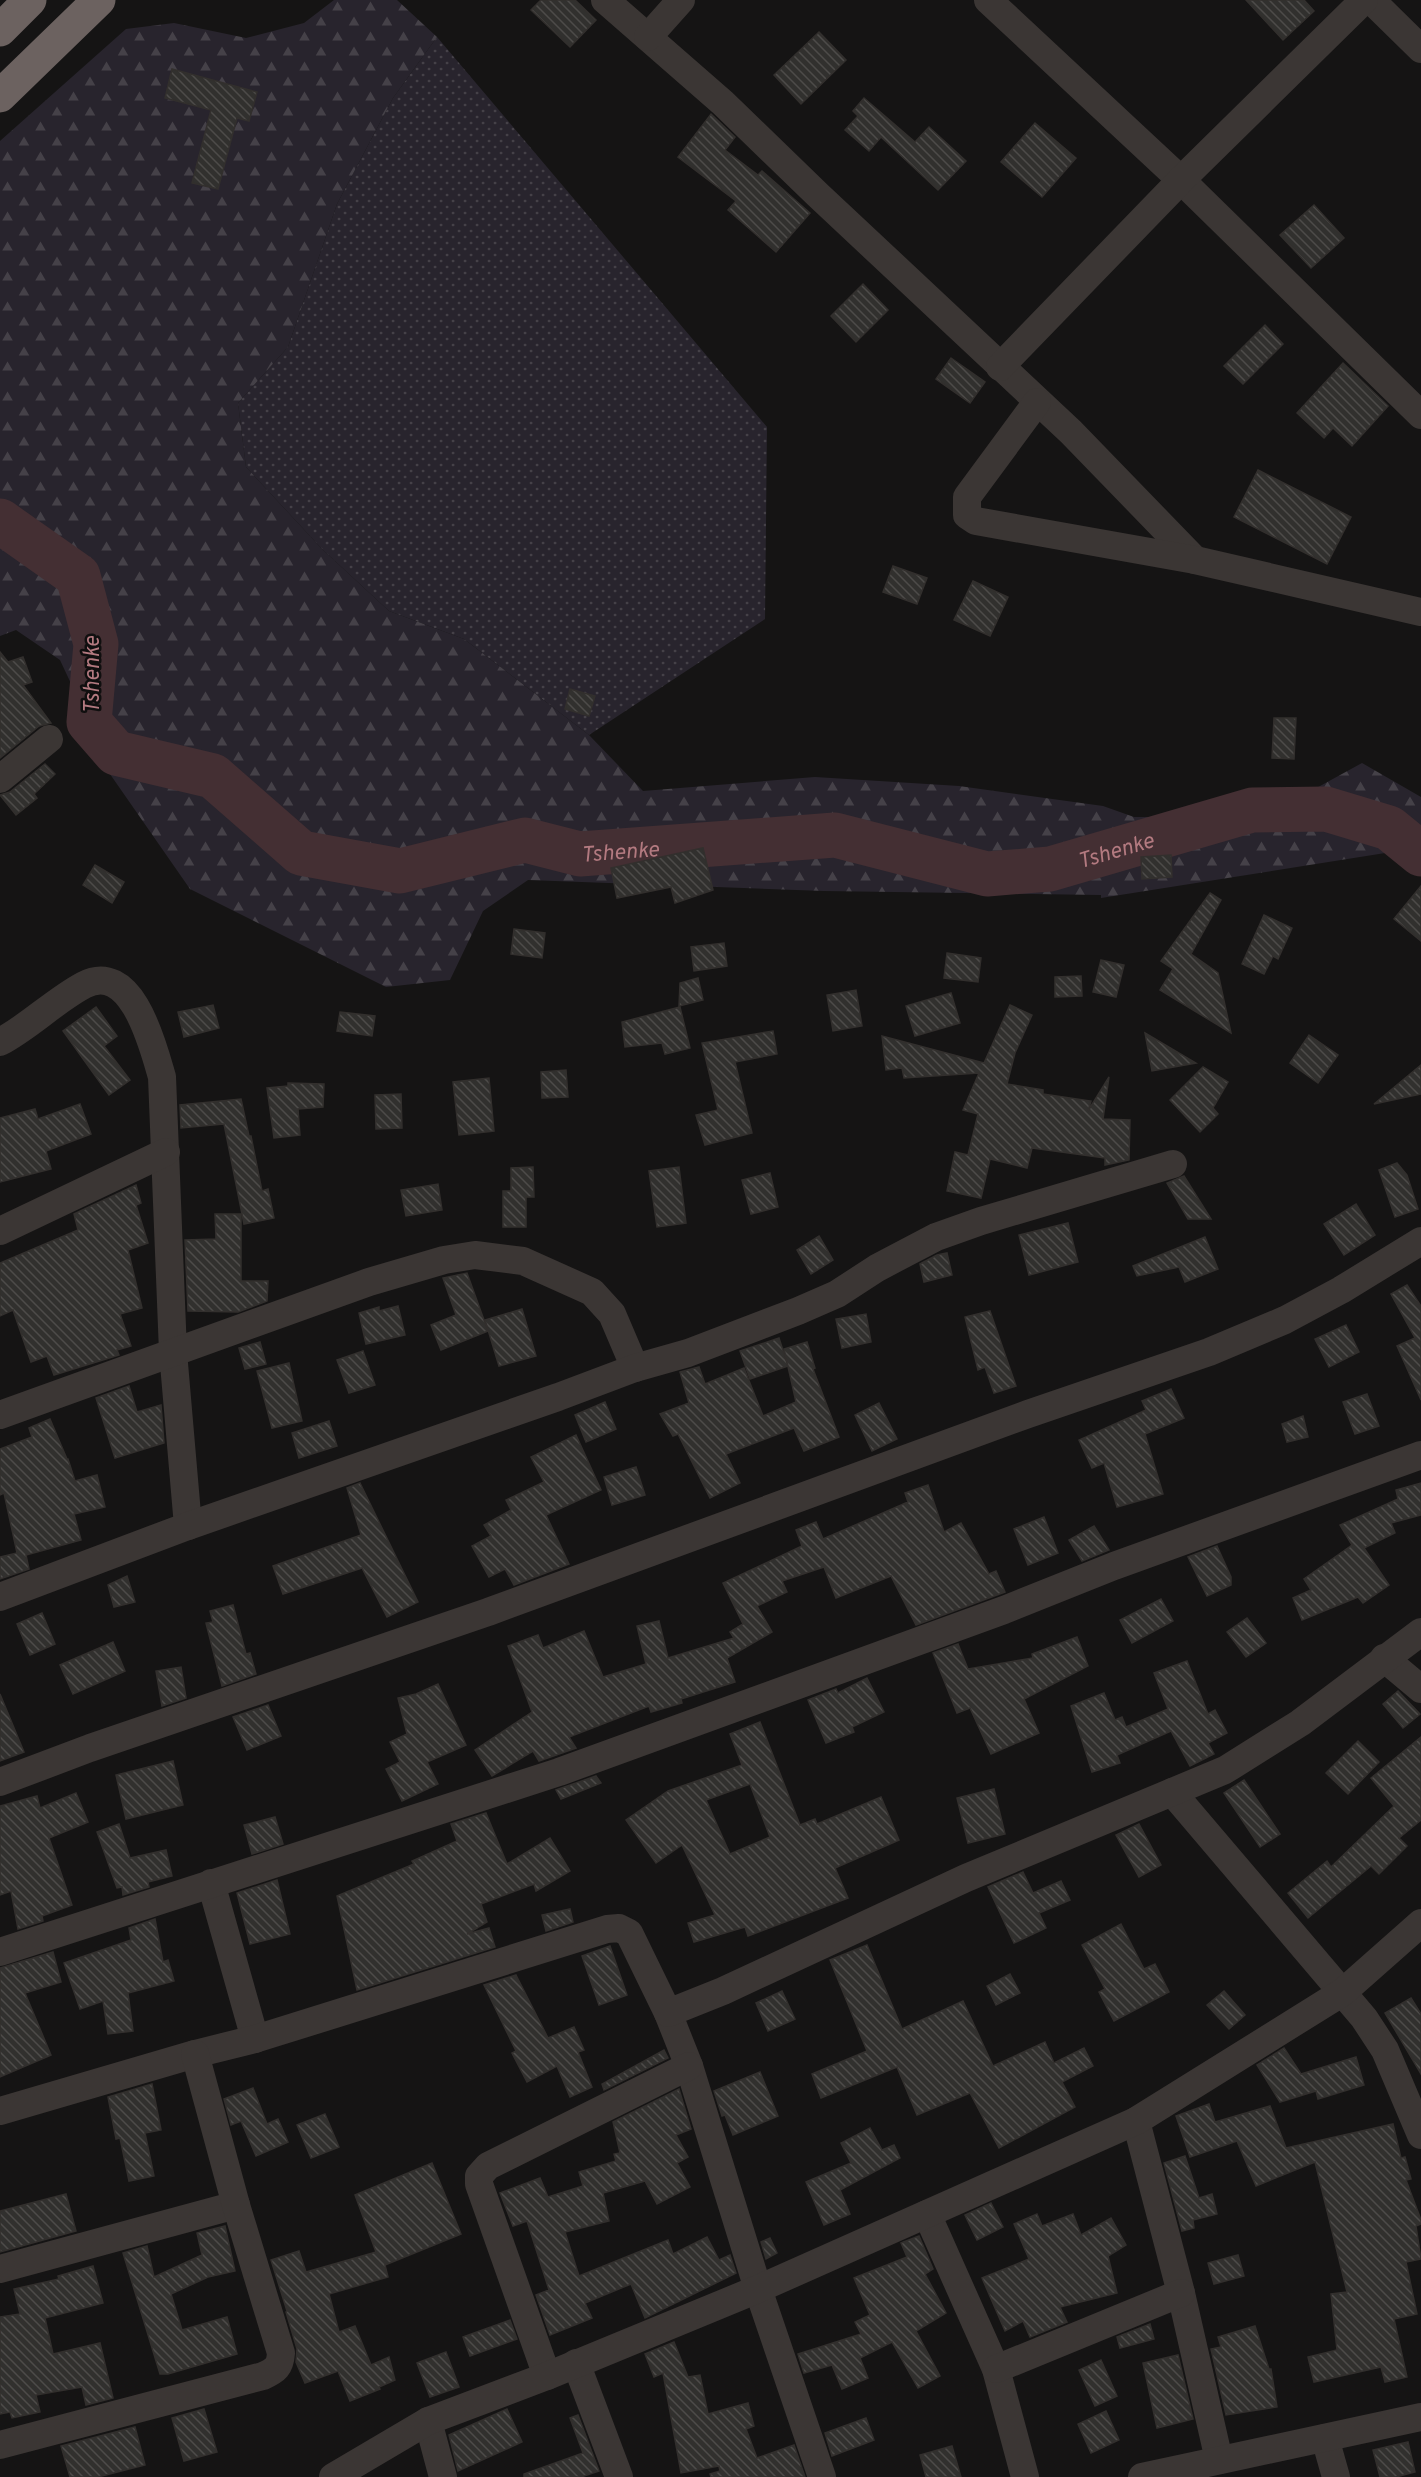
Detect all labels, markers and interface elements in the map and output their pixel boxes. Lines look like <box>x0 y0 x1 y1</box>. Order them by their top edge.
water label: Tshenke <box>80 635 107 714</box>
water label: Tshenke <box>1075 828 1158 876</box>
water label: Tshenke <box>580 837 661 870</box>

